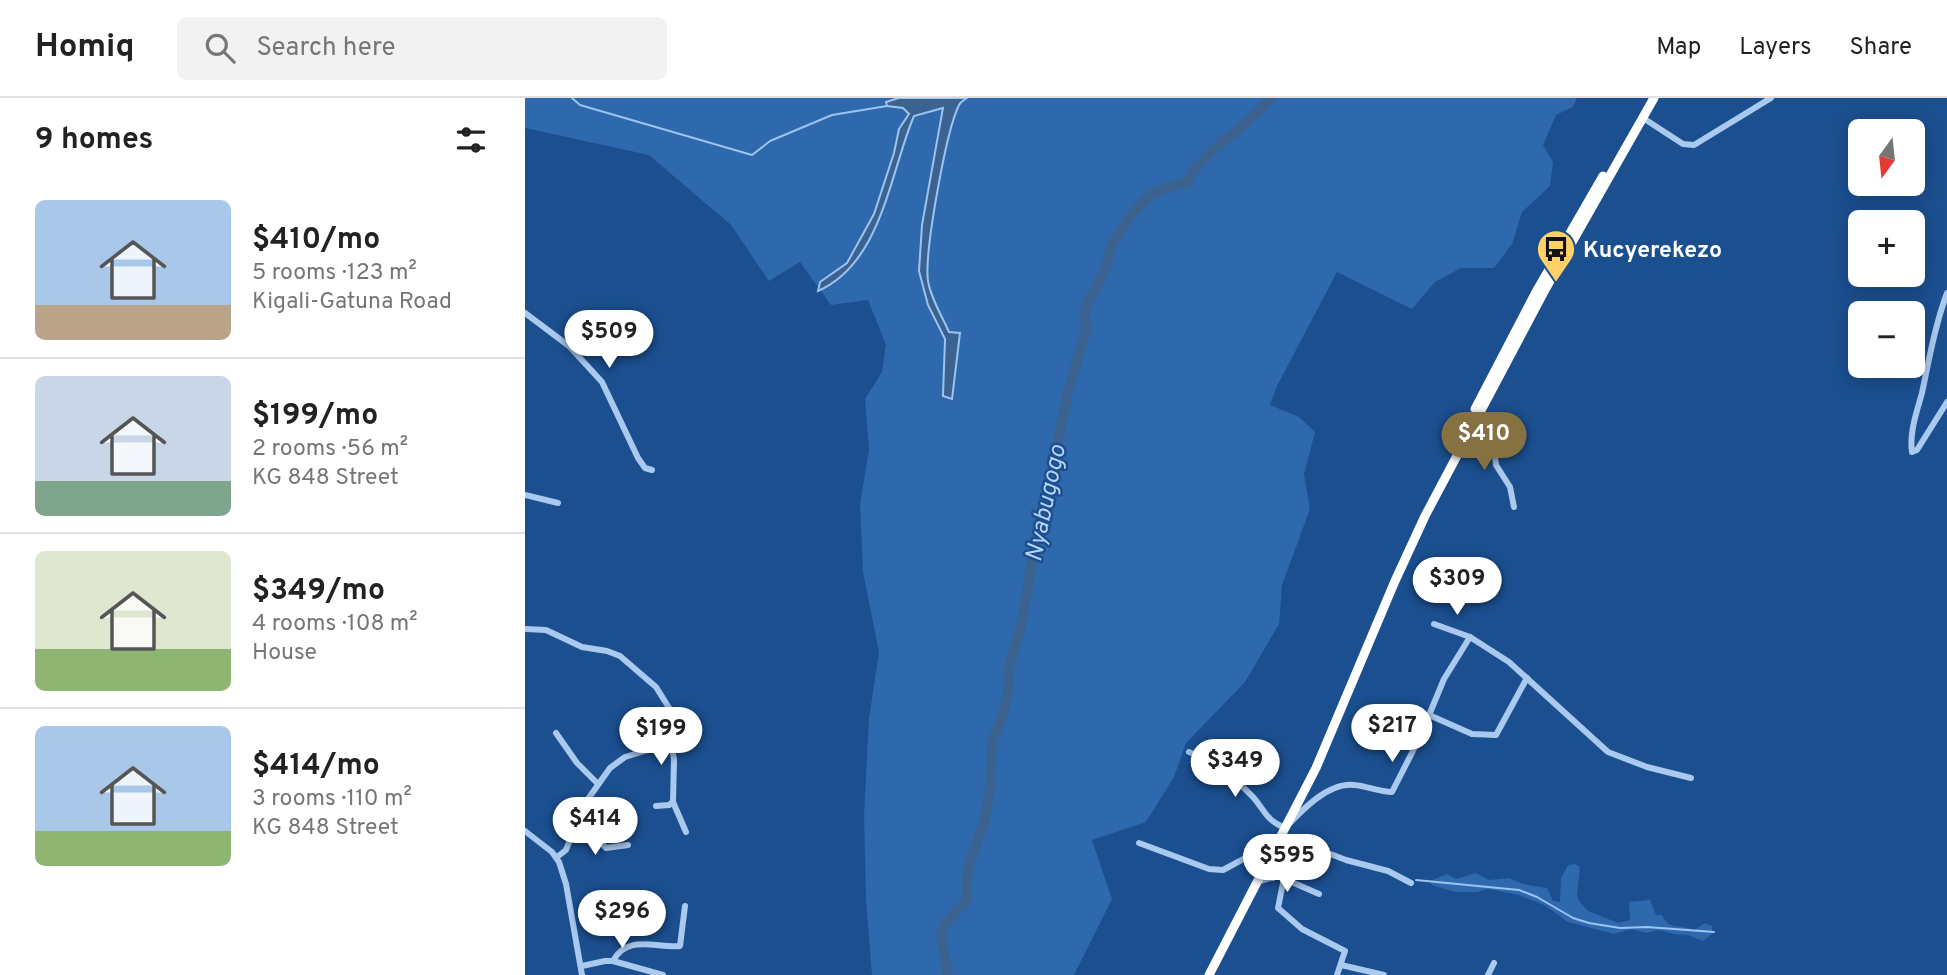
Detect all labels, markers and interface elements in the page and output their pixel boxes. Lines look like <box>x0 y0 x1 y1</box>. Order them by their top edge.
search box <box>177 17 667 80</box>
text: Homiq <box>35 27 135 69</box>
icon: search <box>201 29 239 67</box>
text: Search here <box>257 32 395 65</box>
text: Map <box>1656 33 1701 63</box>
text: Layers <box>1739 33 1811 63</box>
text: Share <box>1849 33 1912 63</box>
north arrow <box>1848 119 1925 196</box>
map controls <box>1848 119 1925 378</box>
icon: filters <box>452 121 490 159</box>
text: 9 homes <box>35 122 153 159</box>
button: + <box>1848 210 1925 287</box>
text: $410/mo <box>252 222 380 259</box>
icon: home <box>91 228 175 312</box>
bus stop icon: Kucyerekezo <box>1535 228 1577 283</box>
place label: Kucyerekezo <box>1583 237 1722 266</box>
text: 5 rooms · 123 m² <box>252 259 417 288</box>
text: Kigali-Gatuna Road <box>252 288 452 317</box>
button: − <box>1848 301 1925 378</box>
pin: $509 <box>568 310 650 370</box>
text: $509 <box>580 318 638 347</box>
text: $199/mo <box>252 398 378 435</box>
icon: home <box>91 404 175 488</box>
pin: $410 <box>1443 412 1525 472</box>
text: $410 <box>1458 420 1510 449</box>
text: 2 rooms · 56 m² <box>252 435 408 464</box>
water label: Nyabugogo <box>1020 442 1074 565</box>
text: KG 848 Street <box>252 464 399 493</box>
pin: $309 <box>1416 558 1498 617</box>
text: $309 <box>1429 565 1485 594</box>
text: $349/mo <box>252 573 385 610</box>
icon: home <box>91 579 175 663</box>
text: 4 rooms · 108 m² <box>252 610 418 639</box>
text: House <box>252 639 317 668</box>
pin: $217 <box>1351 704 1433 764</box>
pin: $199 <box>620 708 702 767</box>
text: $217 <box>1367 712 1417 741</box>
text: $199 <box>635 715 687 744</box>
pin: $349 <box>1194 740 1276 799</box>
text: $349 <box>1207 747 1263 776</box>
text: $414/mo <box>252 748 380 785</box>
icon: home <box>91 754 175 838</box>
text: 3 rooms · 110 m² <box>252 785 412 814</box>
pin: $414 <box>554 798 636 857</box>
text: $414 <box>569 805 621 834</box>
text: KG 848 Street <box>252 814 399 843</box>
pin: $595 <box>1246 834 1328 894</box>
text: $595 <box>1259 842 1315 871</box>
pin: $296 <box>581 890 663 950</box>
text: $296 <box>594 898 650 927</box>

